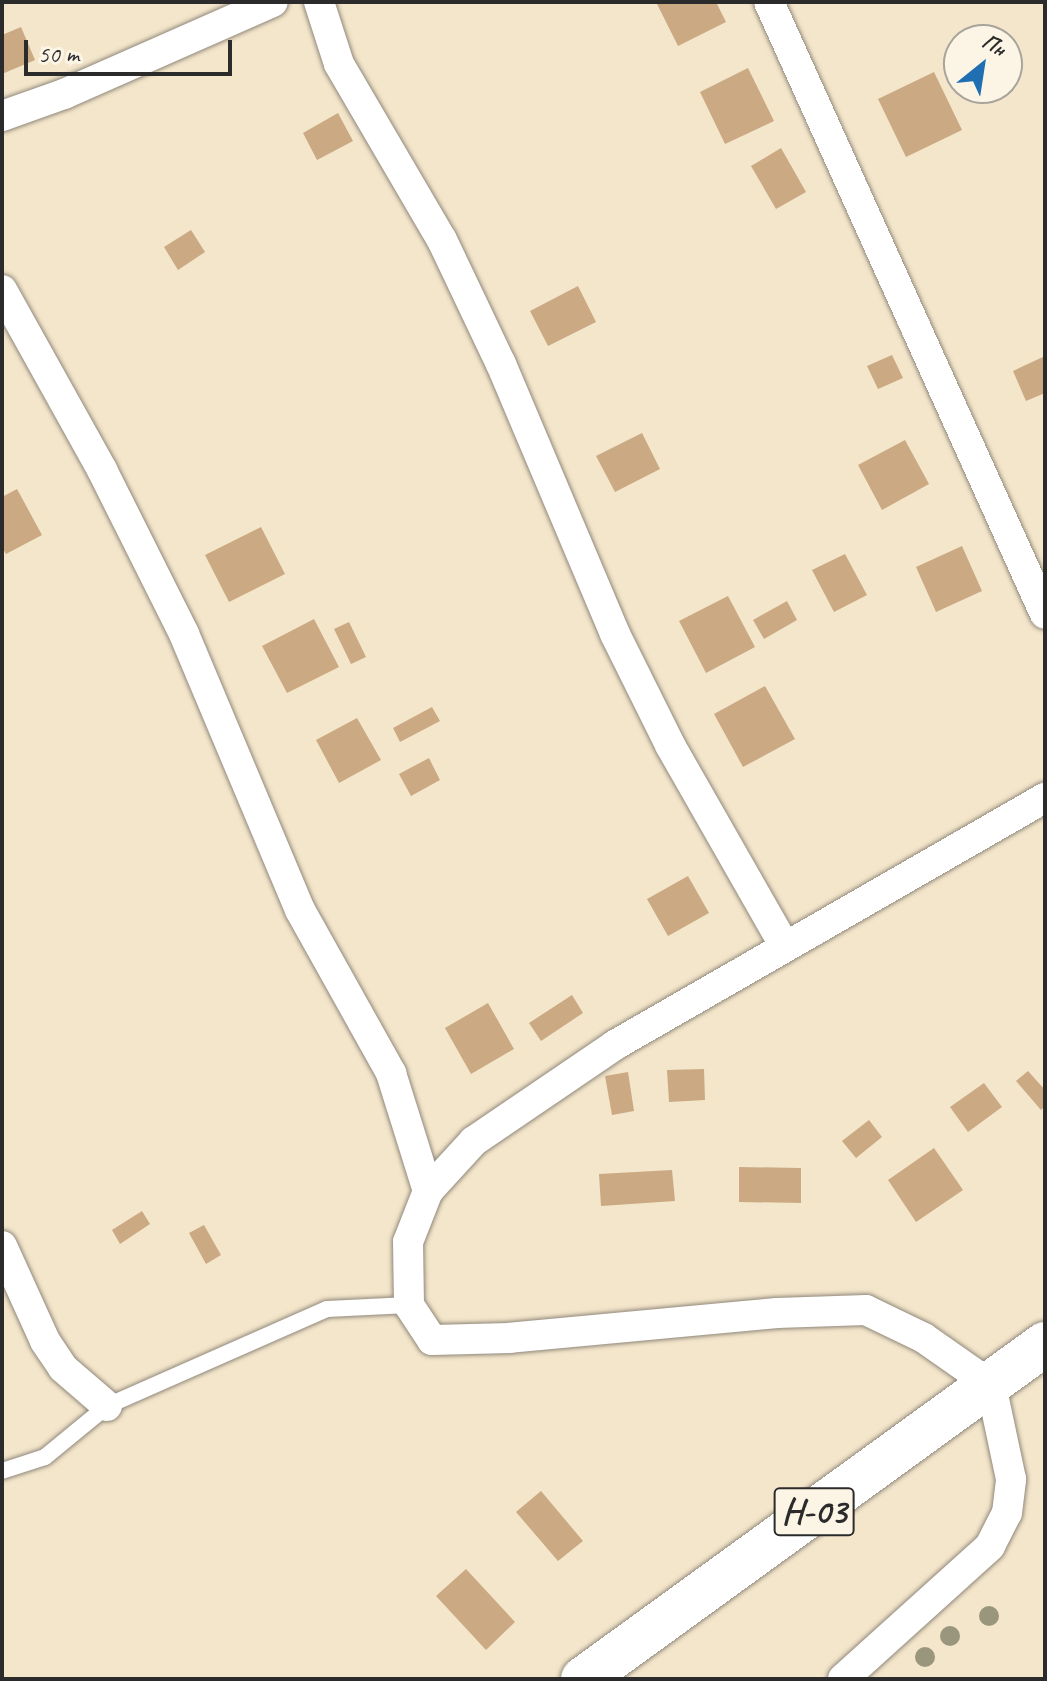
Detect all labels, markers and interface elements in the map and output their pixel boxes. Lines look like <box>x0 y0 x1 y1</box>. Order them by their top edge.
scale bar <box>28 24 236 74</box>
north arrow <box>943 24 1023 104</box>
text: Пн <box>977 27 1011 63</box>
text: 50 m <box>38 39 79 69</box>
road number: Н-03 <box>772 1480 856 1544</box>

